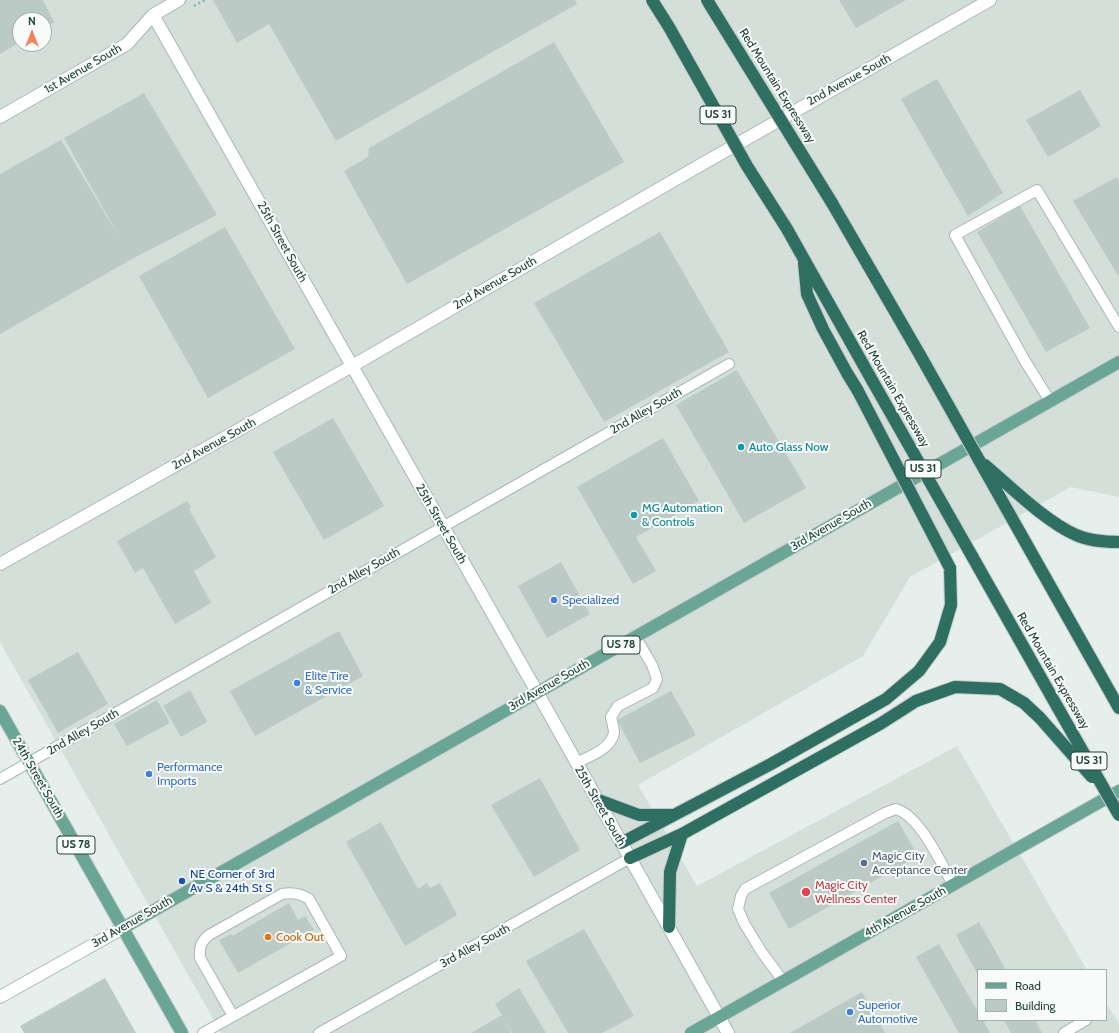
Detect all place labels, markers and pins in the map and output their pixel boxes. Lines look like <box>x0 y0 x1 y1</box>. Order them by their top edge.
place label: Auto Glass Now <box>749 440 829 454</box>
marker: Auto Glass Now <box>736 442 746 452</box>
place label: MG Automation & Controls <box>642 501 723 529</box>
marker: MG Automation & Controls <box>629 510 639 520</box>
place label: Specialized <box>562 593 619 607</box>
marker: Specialized <box>549 595 559 605</box>
place label: Elite Tire & Service <box>305 669 352 697</box>
marker: Elite Tire & Service <box>292 678 302 688</box>
place label: Performance Imports <box>157 760 222 788</box>
marker: Performance Imports <box>144 769 154 779</box>
place label: Magic City Acceptance Center <box>872 849 967 877</box>
marker: Magic City Acceptance Center <box>859 858 869 868</box>
place label: NE Corner of 3rd Av S & 24th St S <box>190 867 275 895</box>
marker: NE Corner of 3rd Av S & 24th St S <box>177 876 187 886</box>
place label: Magic City Wellness Center <box>815 878 897 906</box>
marker: Magic City Wellness Center <box>800 886 812 898</box>
place label: Cook Out <box>276 930 324 944</box>
marker: Cook Out <box>263 932 273 942</box>
place label: Superior Automotive <box>858 998 918 1026</box>
marker: Superior Automotive <box>845 1007 855 1017</box>

